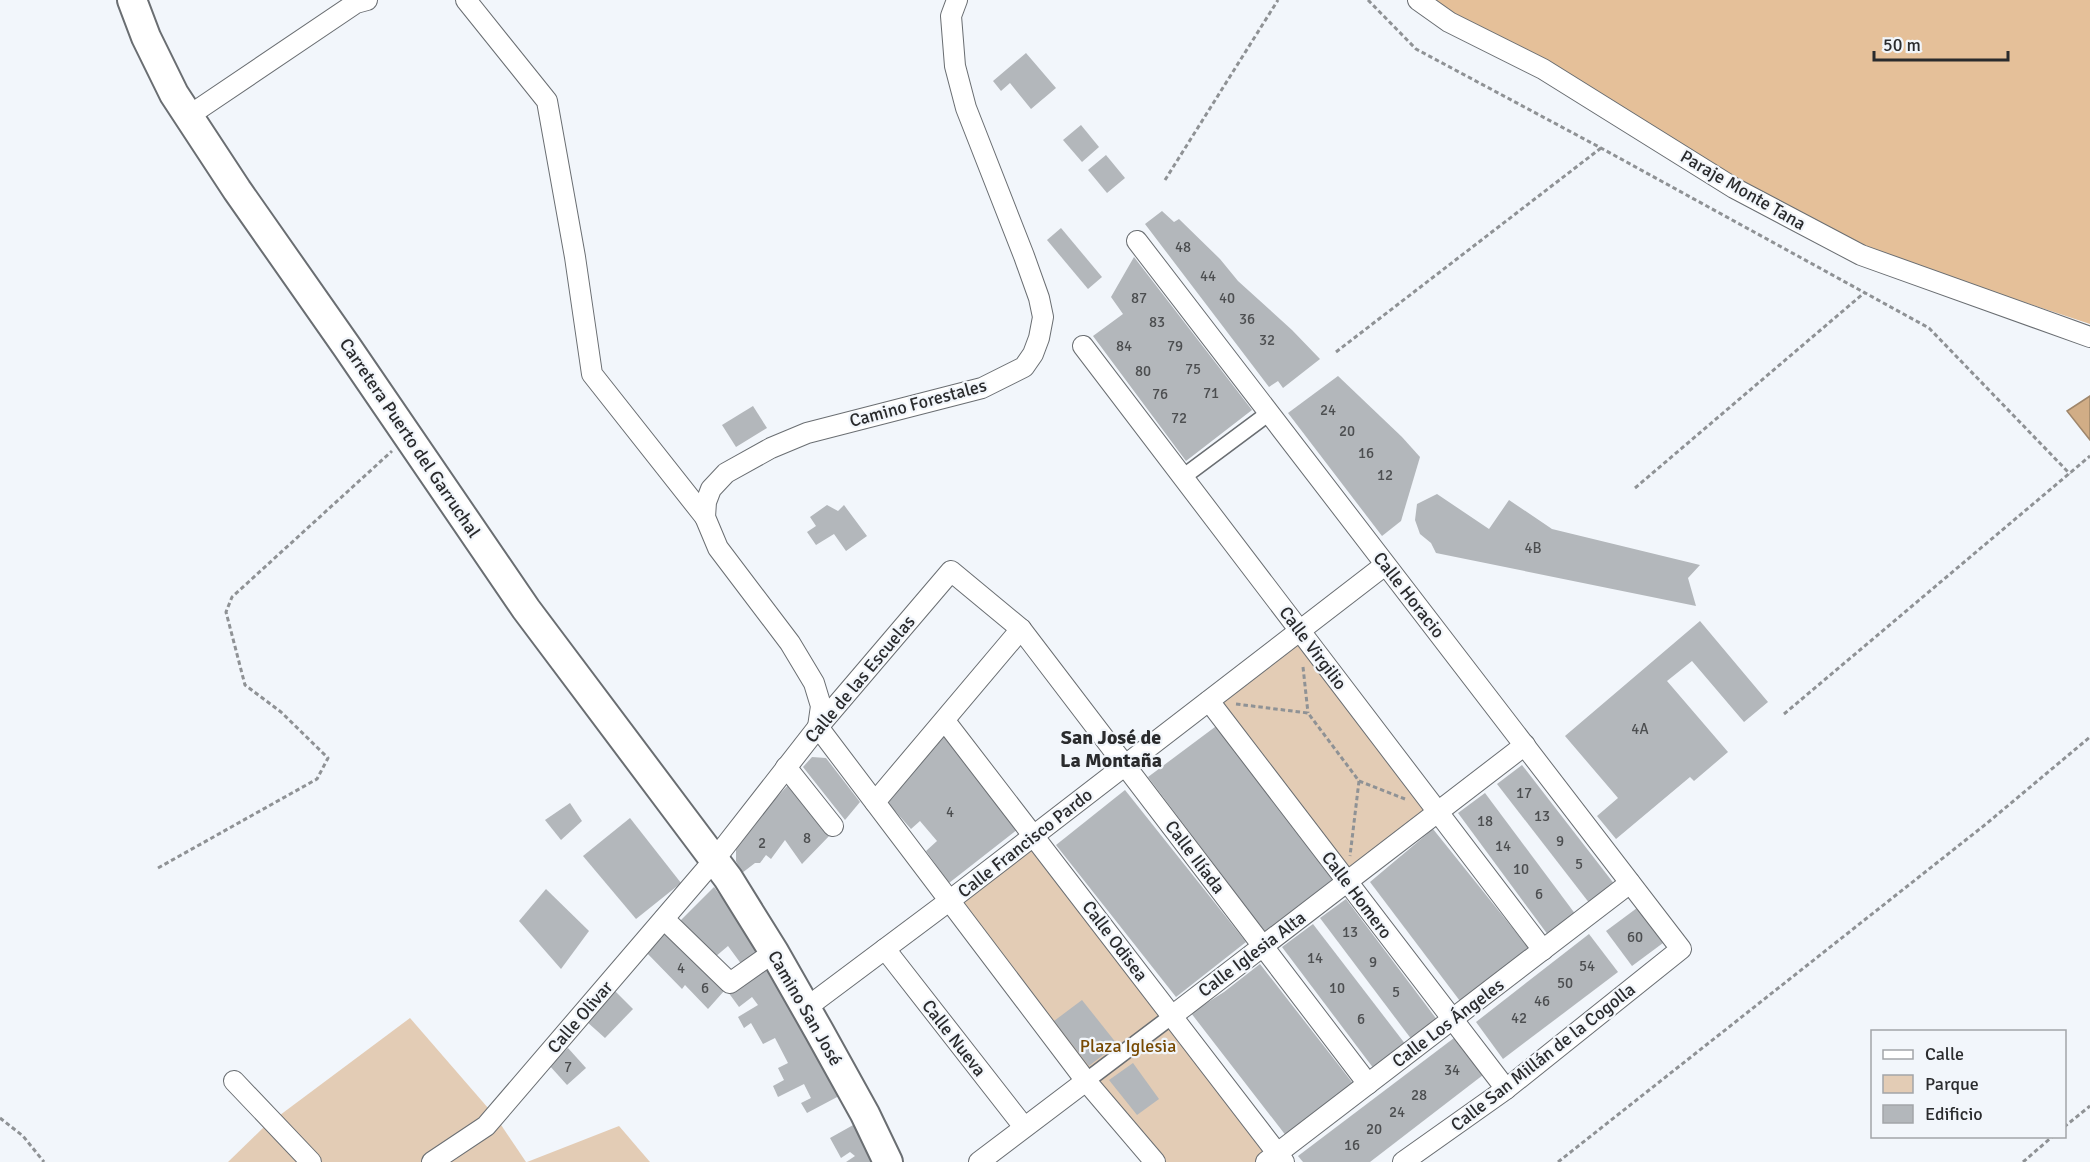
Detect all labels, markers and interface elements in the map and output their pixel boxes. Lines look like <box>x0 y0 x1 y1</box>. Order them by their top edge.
scale bar <box>1874 24 2008 62</box>
text: 50 m <box>1883 34 1921 56</box>
street label: Paraje Monte Tana <box>1676 145 1810 235</box>
house number: 48 <box>1175 238 1191 256</box>
house number: 44 <box>1200 267 1216 285</box>
house number: 87 <box>1131 289 1147 307</box>
house number: 40 <box>1219 289 1235 307</box>
house number: 36 <box>1239 310 1255 328</box>
house number: 83 <box>1149 313 1165 331</box>
house number: 32 <box>1259 331 1275 349</box>
street label: Carretera Puerto del Garruchal <box>335 334 485 542</box>
house number: 84 <box>1116 337 1132 355</box>
house number: 79 <box>1167 337 1183 355</box>
house number: 75 <box>1185 360 1201 378</box>
house number: 80 <box>1135 362 1151 380</box>
street label: Camino Forestales <box>847 374 989 432</box>
house number: 71 <box>1203 384 1219 402</box>
house number: 76 <box>1152 385 1168 403</box>
house number: 24 <box>1320 401 1336 419</box>
house number: 72 <box>1171 409 1187 427</box>
house number: 20 <box>1339 422 1355 440</box>
house number: 16 <box>1358 444 1374 462</box>
house number: 12 <box>1377 466 1393 484</box>
house number: 4B <box>1524 539 1542 557</box>
street label: Calle Horacio <box>1369 548 1449 642</box>
street label: Calle Virgilio <box>1275 602 1351 694</box>
street label: Calle de las Escuelas <box>800 611 920 747</box>
house number: 4A <box>1631 720 1649 738</box>
district label: San José de La Montaña <box>1060 725 1162 773</box>
street label: Calle Francisco Pardo <box>953 784 1097 902</box>
house number: 17 <box>1516 784 1532 802</box>
house number: 4 <box>946 803 954 821</box>
house number: 13 <box>1534 807 1550 825</box>
house number: 18 <box>1477 812 1493 830</box>
street label: Calle Ilíada <box>1160 816 1230 898</box>
house number: 8 <box>803 829 811 847</box>
house number: 9 <box>1556 832 1564 850</box>
house number: 2 <box>758 834 766 852</box>
house number: 14 <box>1495 837 1511 855</box>
street label: Calle Homero <box>1317 847 1397 943</box>
house number: 5 <box>1575 855 1583 873</box>
house number: 10 <box>1513 860 1529 878</box>
house number: 6 <box>1535 885 1543 903</box>
street label: Calle Odisea <box>1078 896 1152 986</box>
street label: Calle Iglesia Alta <box>1194 906 1310 1002</box>
house number: 13 <box>1342 923 1358 941</box>
house number: 60 <box>1627 928 1643 946</box>
street label: Camino San José <box>763 946 847 1070</box>
house number: 14 <box>1307 949 1323 967</box>
house number: 9 <box>1369 953 1377 971</box>
house number: 54 <box>1579 957 1595 975</box>
house number: 4 <box>677 959 685 977</box>
street label: Calle Los Ángeles <box>1388 974 1508 1072</box>
house number: 50 <box>1557 974 1573 992</box>
street label: Calle Olivar <box>543 976 618 1058</box>
street label: Calle San Millán de la Cogolla <box>1446 978 1640 1136</box>
house number: 6 <box>701 979 709 997</box>
house number: 10 <box>1329 979 1345 997</box>
house number: 5 <box>1392 983 1400 1001</box>
house number: 46 <box>1534 992 1550 1010</box>
street label: Calle Nueva <box>917 995 991 1081</box>
house number: 42 <box>1511 1009 1527 1027</box>
house number: 6 <box>1357 1010 1365 1028</box>
legend <box>1871 1030 2066 1138</box>
park label: Plaza Iglesia <box>1080 1035 1176 1057</box>
text: Calle <box>1925 1043 1964 1065</box>
house number: 7 <box>564 1058 572 1076</box>
house number: 34 <box>1444 1061 1460 1079</box>
text: Parque <box>1925 1073 1979 1095</box>
house number: 28 <box>1411 1086 1427 1104</box>
house number: 24 <box>1389 1103 1405 1121</box>
text: Edificio <box>1925 1103 1983 1125</box>
house number: 20 <box>1366 1120 1382 1138</box>
house number: 16 <box>1344 1136 1360 1154</box>

